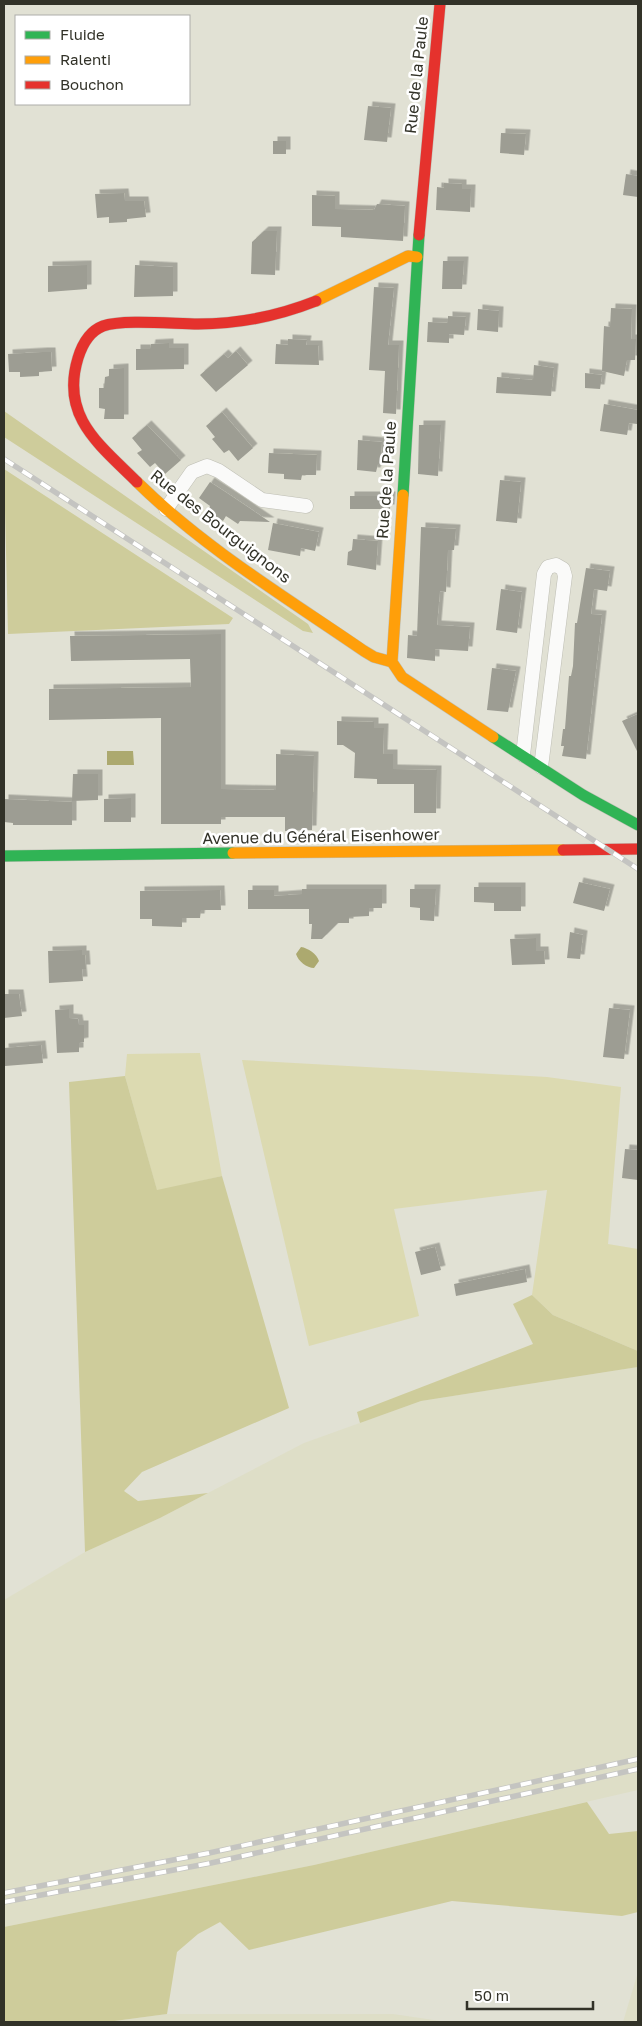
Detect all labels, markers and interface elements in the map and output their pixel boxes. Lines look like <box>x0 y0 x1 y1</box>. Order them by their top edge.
legend <box>15 15 190 105</box>
street label: Rue de la Paule <box>400 15 432 135</box>
text: Fluide <box>60 25 105 43</box>
text: Ralenti <box>60 50 111 68</box>
text: Bouchon <box>60 75 124 93</box>
street label: Rue de la Paule <box>372 420 400 540</box>
street label: Rue des Bourguignons <box>147 465 295 587</box>
street label: Avenue du Général Eisenhower <box>202 824 440 848</box>
scale bar <box>467 1978 593 2010</box>
text: 50 m <box>474 1986 509 2004</box>

